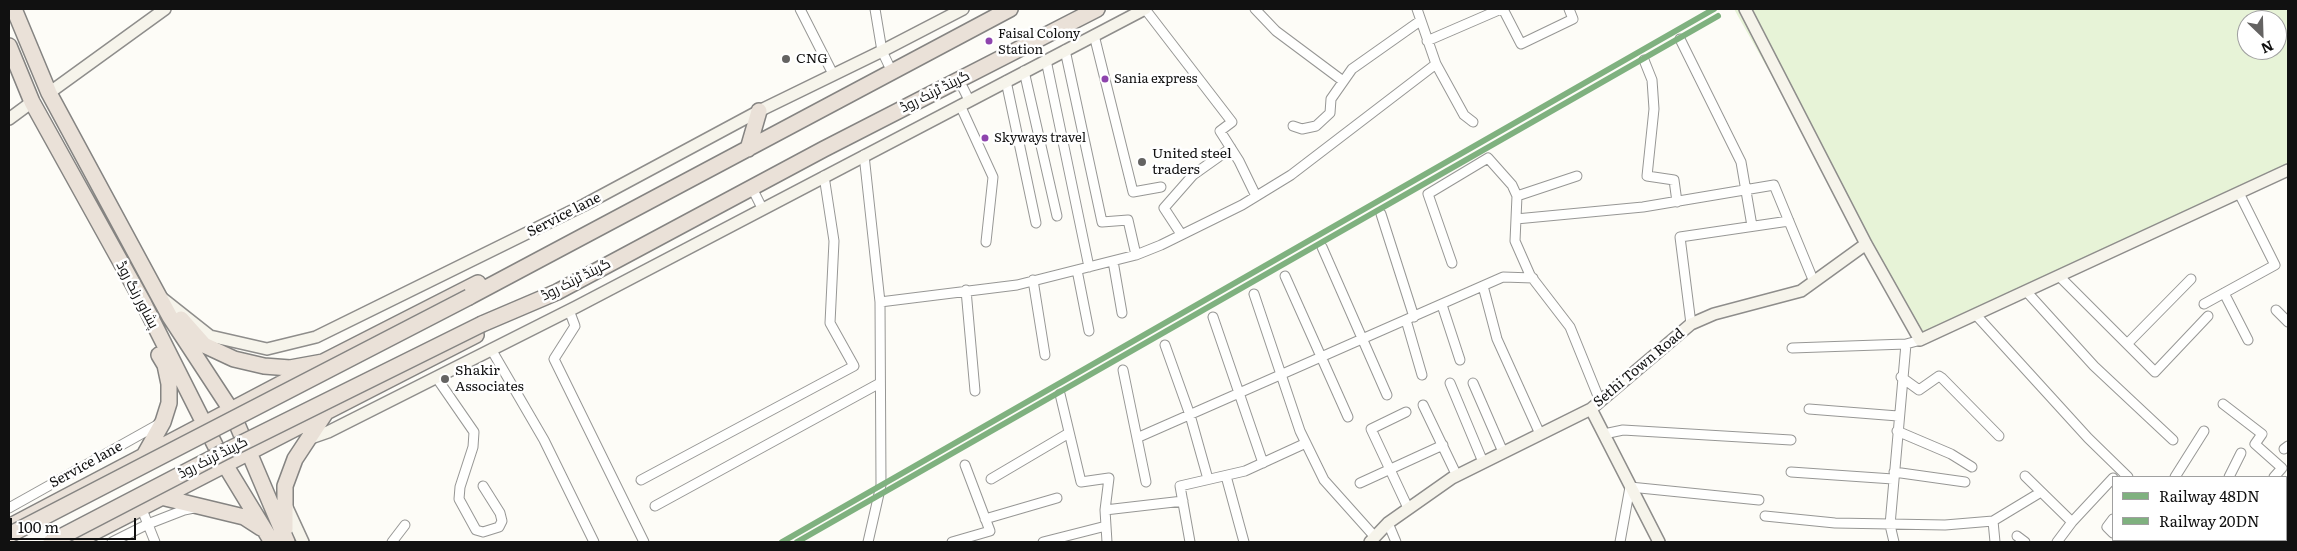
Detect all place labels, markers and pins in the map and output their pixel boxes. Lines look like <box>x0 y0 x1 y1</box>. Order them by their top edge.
place label: Faisal Colony Station <box>998 26 1080 57</box>
marker: Faisal Colony Station <box>984 36 994 46</box>
place label: CNG <box>796 51 828 67</box>
marker: CNG <box>780 53 792 65</box>
place label: Sania express <box>1114 71 1197 87</box>
marker: Sania express <box>1100 74 1110 84</box>
place label: Skyways travel <box>994 130 1086 146</box>
marker: Skyways travel <box>980 133 990 143</box>
place label: United steel traders <box>1152 146 1232 178</box>
marker: United steel traders <box>1136 156 1148 168</box>
place label: Shakir Associates <box>455 363 524 396</box>
marker: Shakir Associates <box>439 373 451 385</box>

